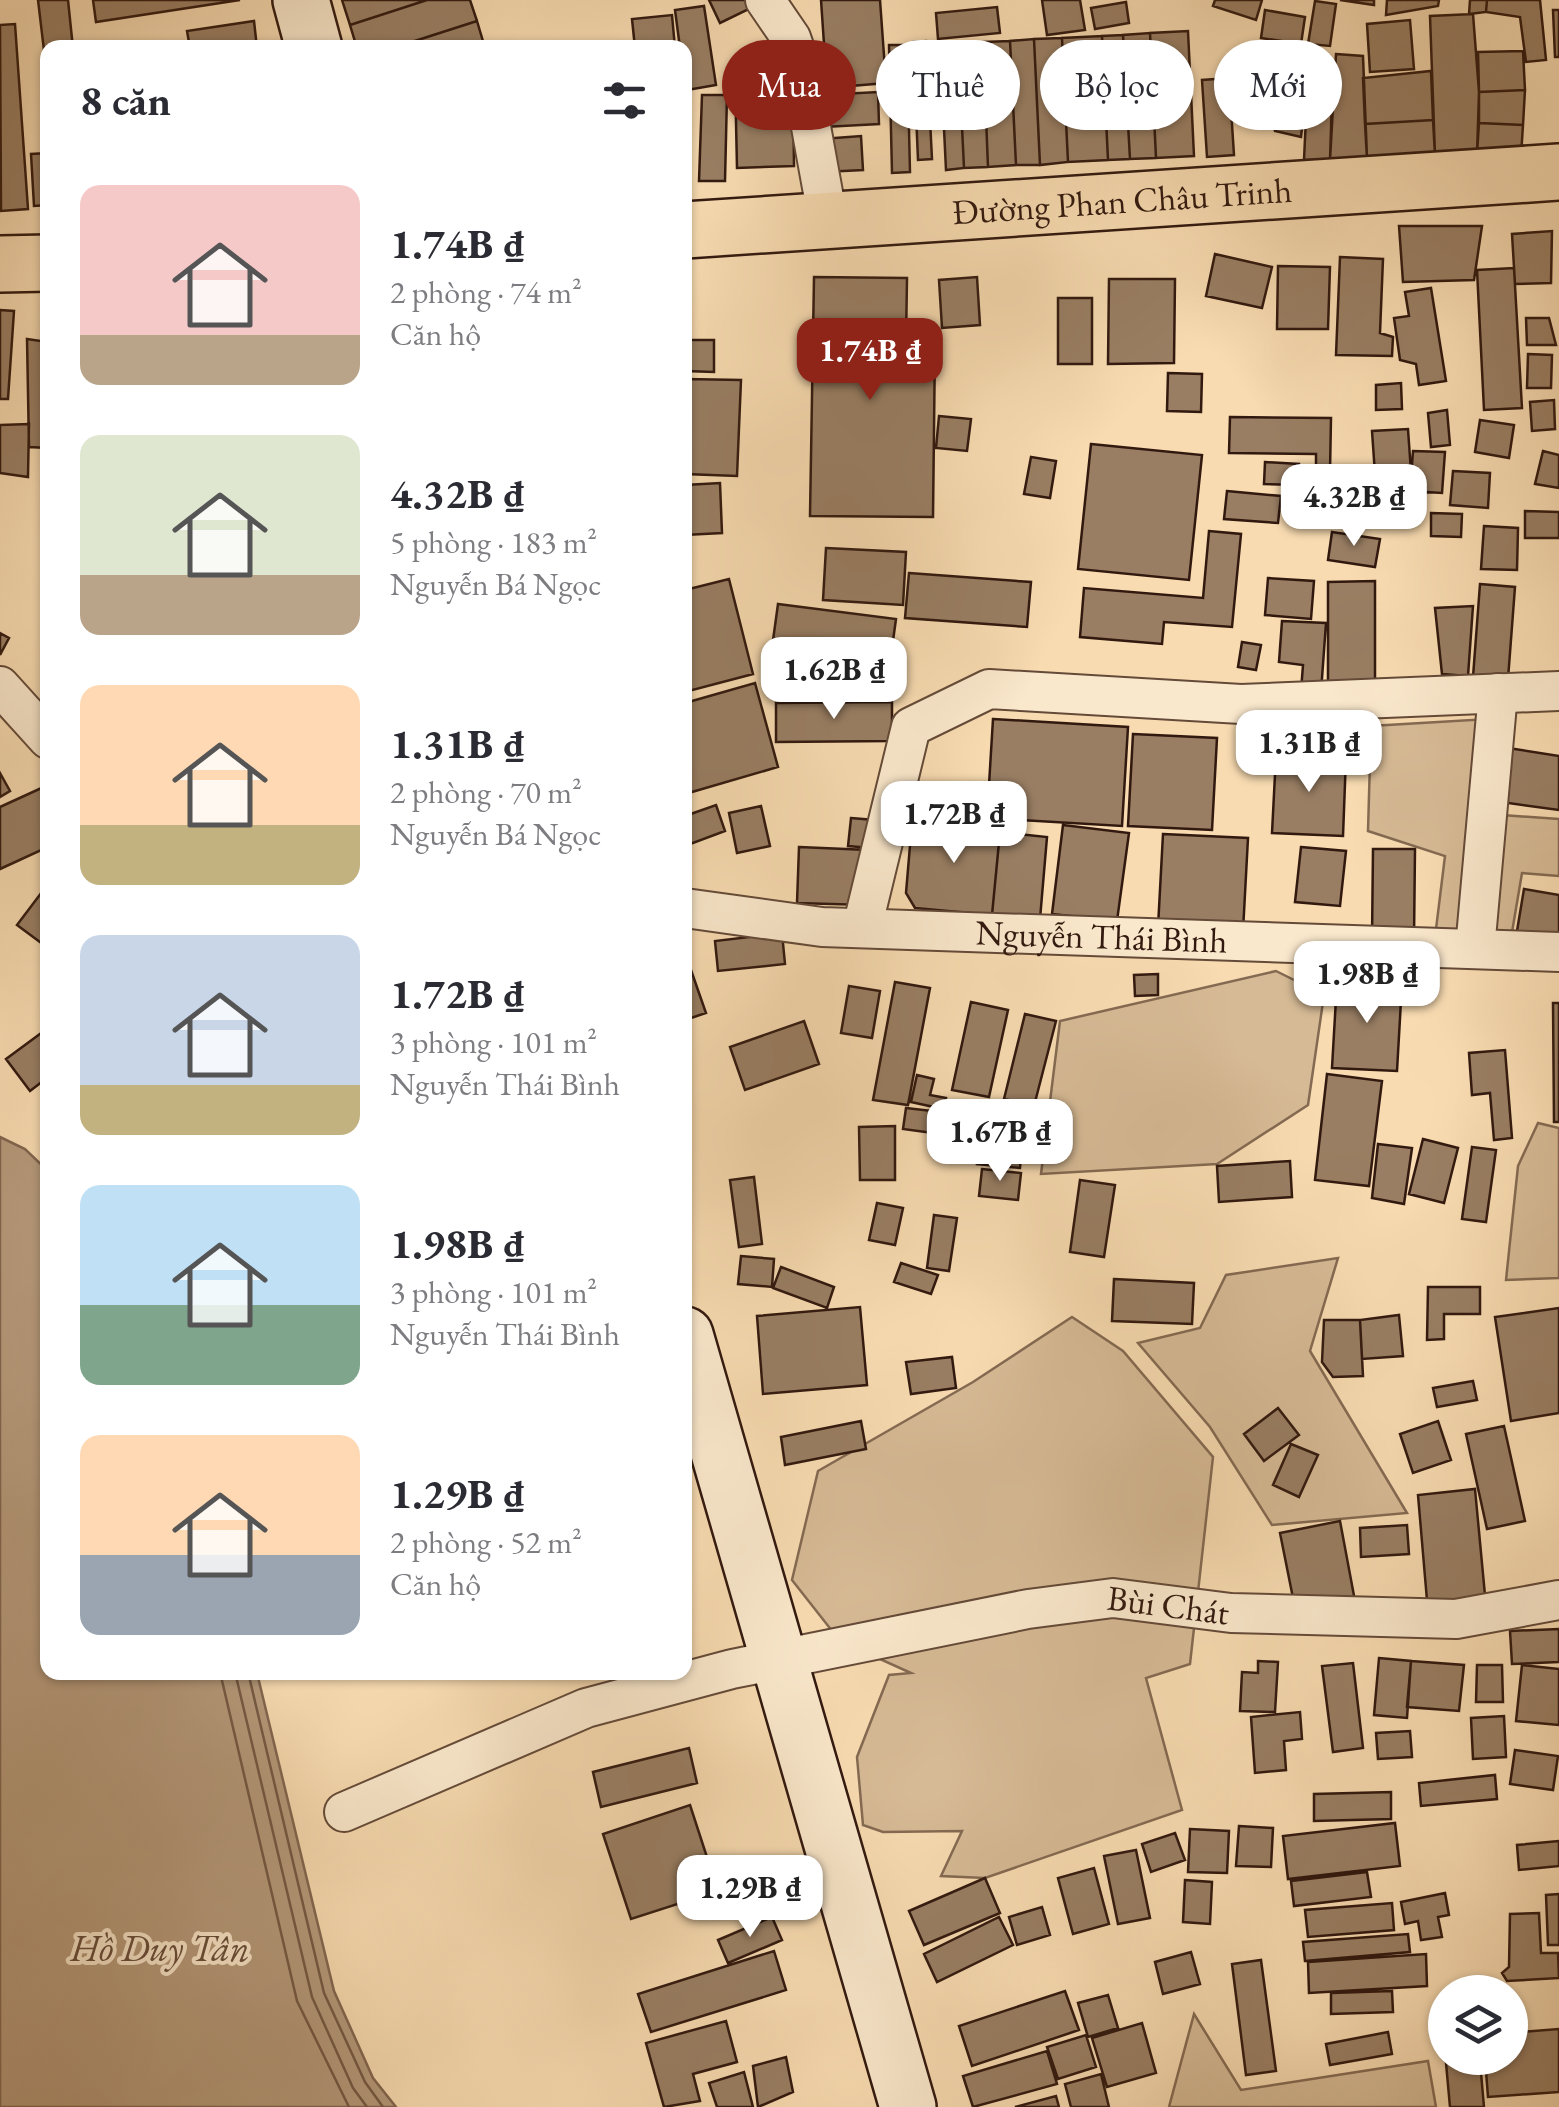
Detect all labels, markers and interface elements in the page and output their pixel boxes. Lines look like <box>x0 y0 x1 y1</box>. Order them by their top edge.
chip: Mua <box>722 40 856 130</box>
chip: Thuê <box>876 40 1020 130</box>
chip: Bộ lọc <box>1040 40 1194 130</box>
chip: Mới <box>1214 40 1342 130</box>
text: 8 căn <box>80 73 171 128</box>
icon: filters <box>597 73 652 128</box>
street label: Đường Phan Châu Trinh <box>951 167 1293 234</box>
text: 1.74B ₫ <box>390 216 524 271</box>
icon: home <box>160 225 280 345</box>
text: 2 phòng · 74 m² <box>390 271 582 313</box>
text: Căn hộ <box>390 313 481 355</box>
pin: 1.74B ₫ <box>778 318 962 403</box>
text: 1.74B ₫ <box>819 329 921 371</box>
pin: 4.32B ₫ <box>1262 464 1446 549</box>
text: 4.32B ₫ <box>390 466 524 521</box>
icon: home <box>160 475 280 595</box>
text: 4.32B ₫ <box>1303 475 1405 517</box>
text: 5 phòng · 183 m² <box>390 521 597 563</box>
text: Nguyễn Bá Ngọc <box>390 563 601 605</box>
pin: 1.62B ₫ <box>742 637 926 722</box>
text: 1.62B ₫ <box>783 648 885 690</box>
pin: 1.31B ₫ <box>1217 710 1401 795</box>
text: 1.31B ₫ <box>390 716 524 771</box>
text: 1.31B ₫ <box>1258 721 1360 763</box>
icon: home <box>160 725 280 845</box>
text: 2 phòng · 70 m² <box>390 771 582 813</box>
pin: 1.72B ₫ <box>862 781 1046 866</box>
text: 1.72B ₫ <box>903 792 1005 834</box>
text: Nguyễn Bá Ngọc <box>390 813 601 855</box>
street label: Nguyễn Thái Bình <box>975 909 1228 963</box>
pin: 1.98B ₫ <box>1275 941 1459 1026</box>
text: 1.98B ₫ <box>1316 952 1418 994</box>
text: 1.72B ₫ <box>390 966 524 1021</box>
icon: home <box>160 975 280 1095</box>
text: 3 phòng · 101 m² <box>390 1021 597 1063</box>
text: Nguyễn Thái Bình <box>390 1063 620 1105</box>
pin: 1.67B ₫ <box>908 1099 1092 1184</box>
text: 1.67B ₫ <box>949 1110 1051 1152</box>
text: 1.98B ₫ <box>390 1216 524 1271</box>
icon: home <box>160 1225 280 1345</box>
text: 3 phòng · 101 m² <box>390 1271 597 1313</box>
text: Nguyễn Thái Bình <box>390 1313 620 1355</box>
text: 1.29B ₫ <box>390 1466 524 1521</box>
icon: home <box>160 1475 280 1595</box>
text: 2 phòng · 52 m² <box>390 1521 582 1563</box>
text: Căn hộ <box>390 1563 481 1605</box>
street label: Bùi Chát <box>1105 1574 1232 1635</box>
pin: 1.29B ₫ <box>658 1855 842 1940</box>
text: 1.29B ₫ <box>699 1866 801 1908</box>
water label: Hồ Duy Tân <box>69 1923 250 1972</box>
map controls <box>1428 1975 1528 2075</box>
button: layers <box>1428 1975 1528 2075</box>

